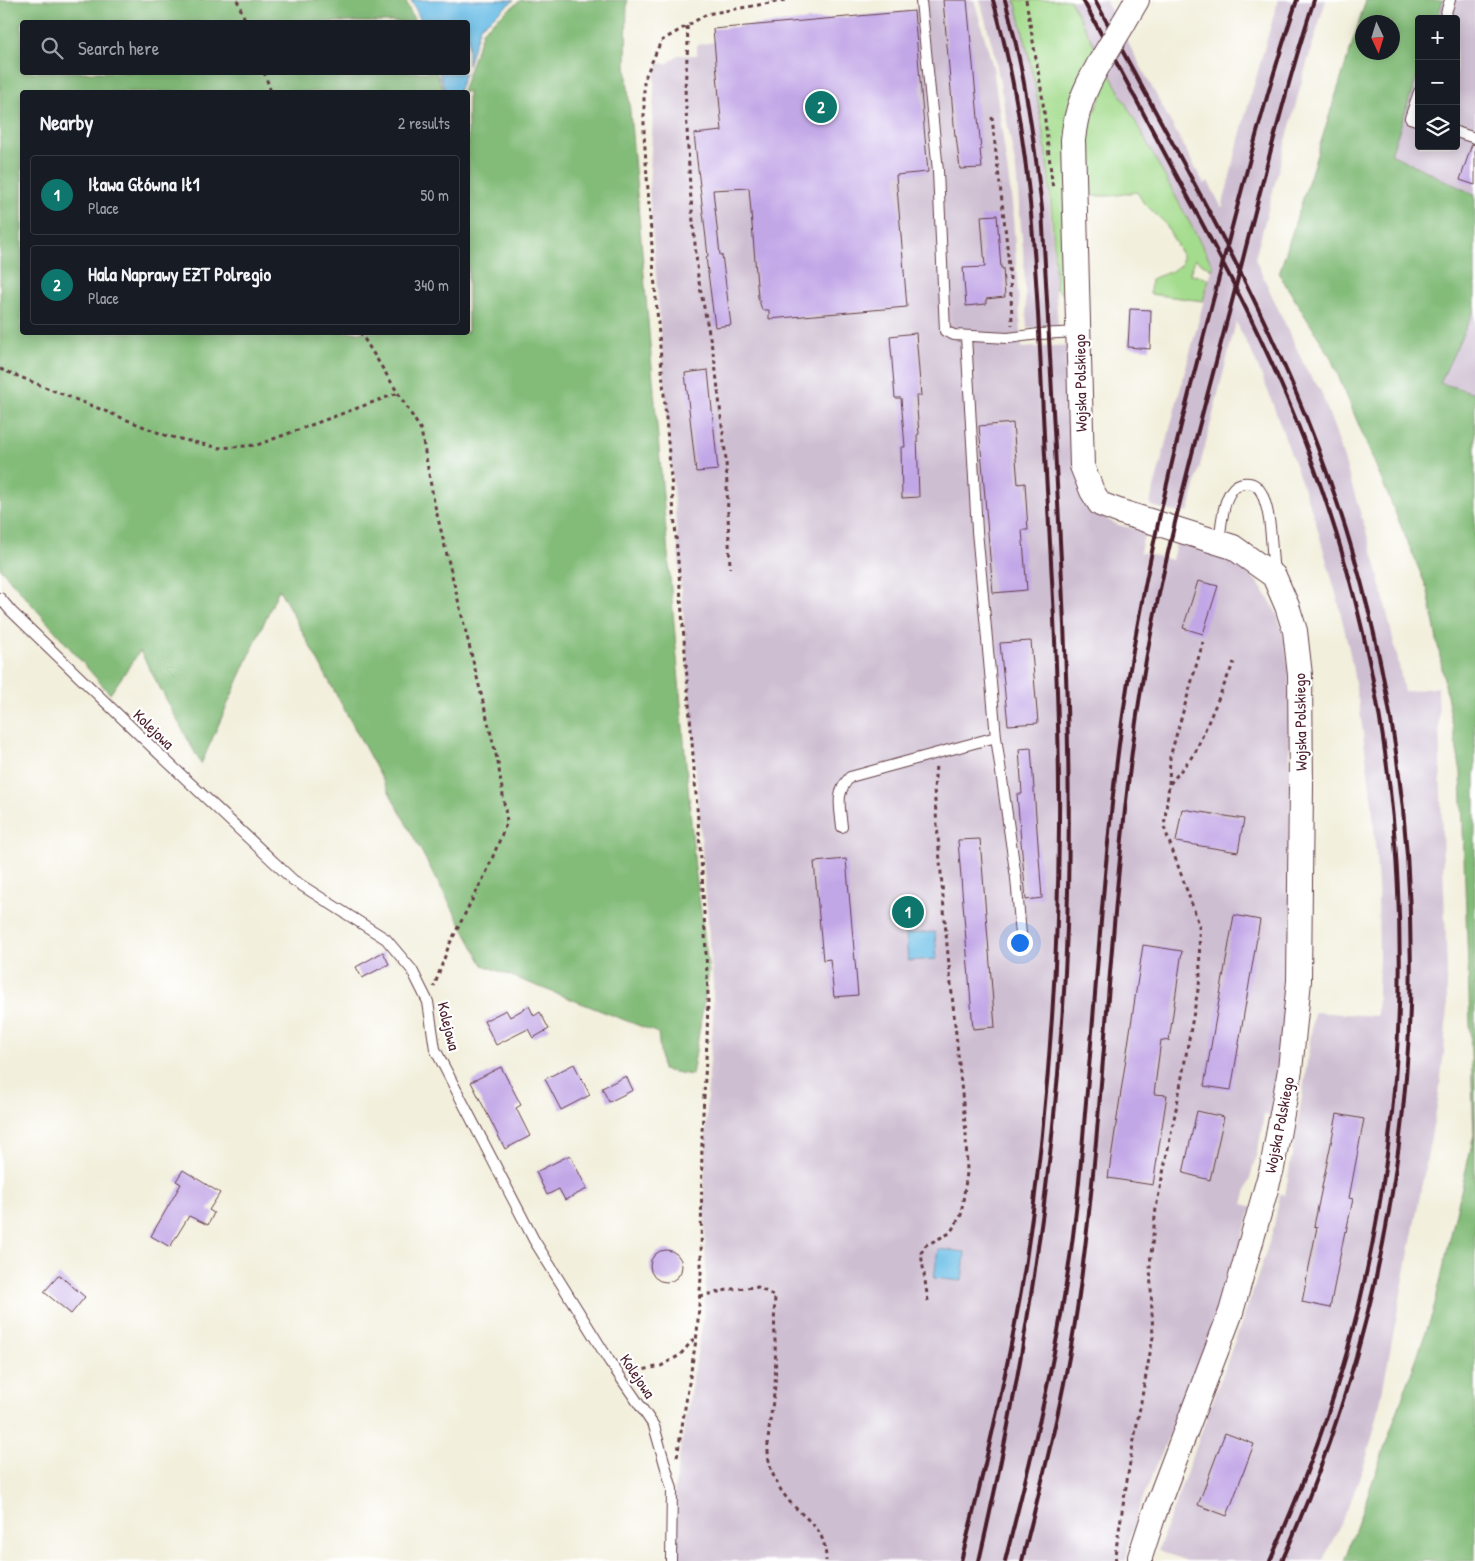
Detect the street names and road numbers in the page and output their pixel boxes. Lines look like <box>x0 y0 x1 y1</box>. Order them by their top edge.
street label: Wojska Polskiego <box>1068 334 1092 432</box>
street label: Wojska Polskiego <box>1288 673 1312 771</box>
street label: Kolejowa <box>129 704 179 754</box>
street label: Kolejowa <box>432 999 466 1053</box>
street label: Wojska Polskiego <box>1259 1074 1299 1175</box>
street label: Kolejowa <box>615 1349 661 1403</box>

